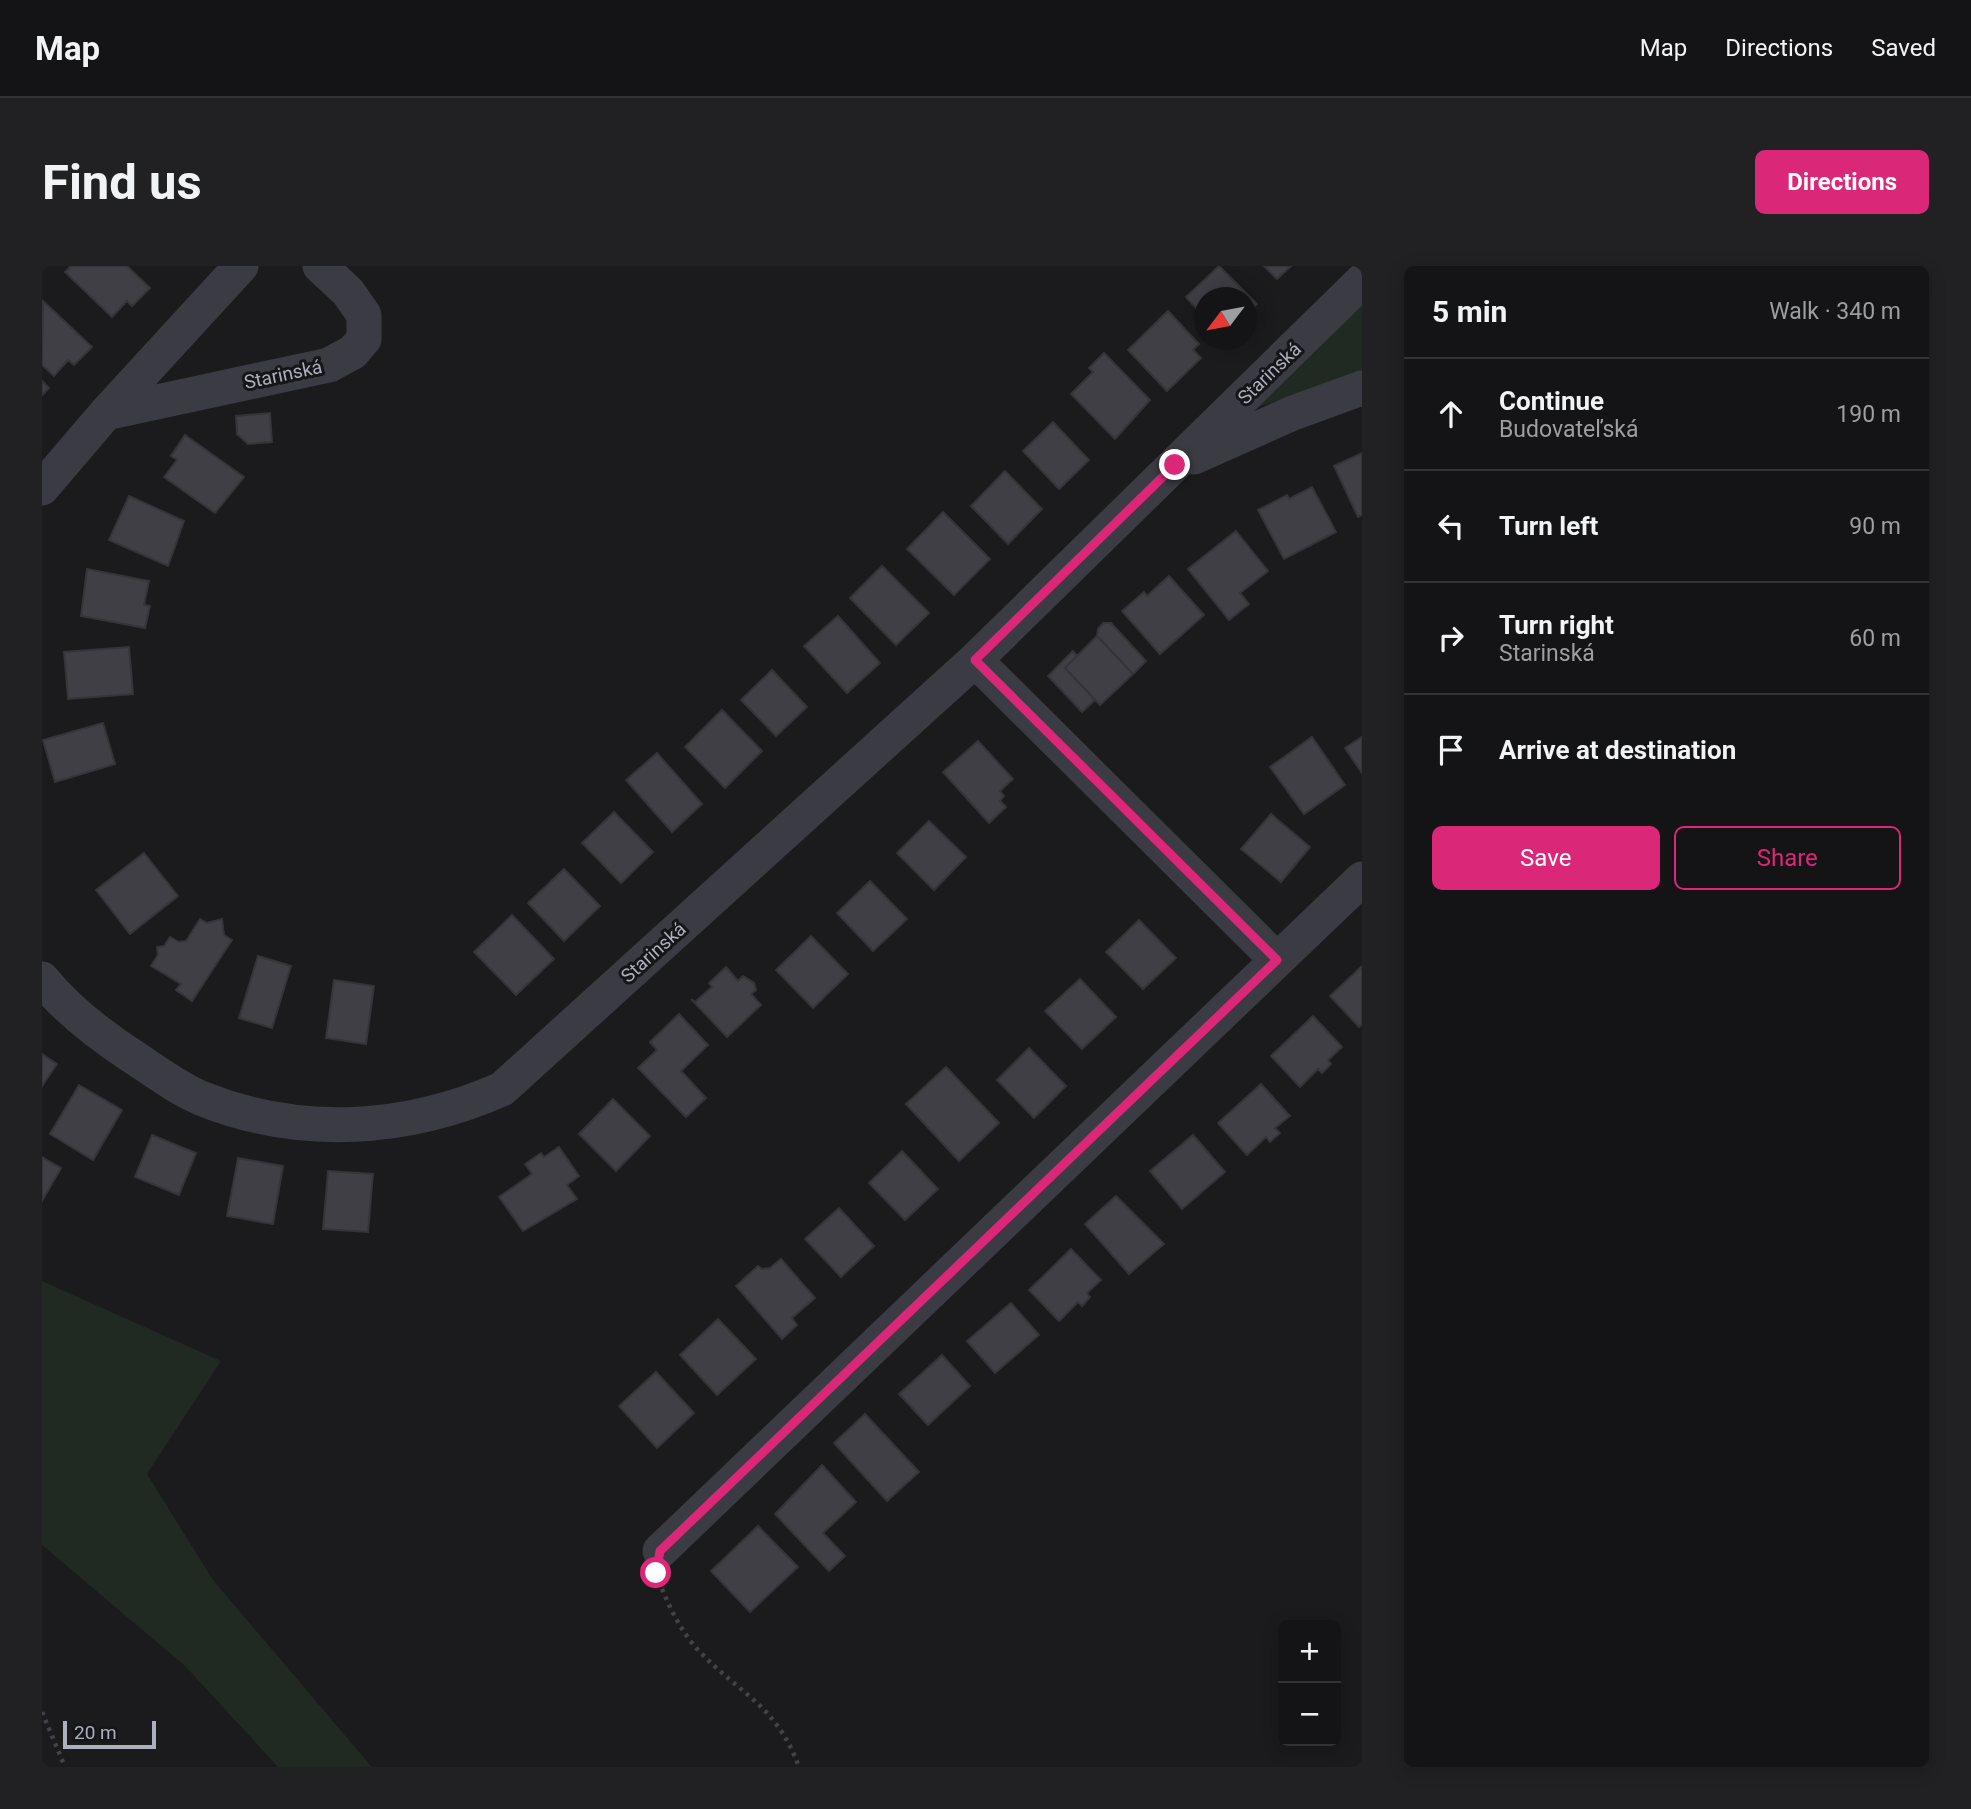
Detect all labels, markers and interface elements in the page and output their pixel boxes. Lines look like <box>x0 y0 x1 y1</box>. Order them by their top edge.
text: Map <box>35 29 100 68</box>
text: Map <box>1640 34 1687 62</box>
text: Directions <box>1725 34 1833 62</box>
text: Saved <box>1871 34 1936 62</box>
button: Directions <box>1755 150 1929 214</box>
text: Find us <box>42 154 202 211</box>
north arrow <box>1194 287 1257 350</box>
text: 5 min <box>1432 294 1507 329</box>
text: Walk · 340 m <box>1769 298 1901 325</box>
street label: Starinská <box>1233 338 1306 409</box>
street label: Starinská <box>242 355 324 394</box>
text: Continue <box>1499 386 1604 416</box>
icon: ahead <box>1432 395 1470 433</box>
text: 190 m <box>1836 401 1901 428</box>
text: Budovateľská <box>1499 416 1638 443</box>
route end <box>1159 449 1190 480</box>
icon: left <box>1432 507 1470 545</box>
text: Turn left <box>1499 511 1598 541</box>
text: 90 m <box>1849 513 1901 540</box>
text: Turn right <box>1499 610 1614 640</box>
icon: right <box>1432 619 1470 657</box>
text: 60 m <box>1849 625 1901 652</box>
text: Starinská <box>1499 640 1595 667</box>
icon: arrive <box>1432 731 1470 769</box>
text: Arrive at destination <box>1499 735 1736 765</box>
button: Save <box>1432 826 1660 890</box>
button: Share <box>1674 826 1901 890</box>
street label: Starinská <box>616 917 690 987</box>
route start <box>640 1557 671 1588</box>
map controls <box>1278 1620 1341 1746</box>
button: + <box>1278 1620 1341 1683</box>
button: − <box>1278 1683 1341 1746</box>
scale bar <box>63 1718 156 1750</box>
text: 20 m <box>74 1721 117 1744</box>

